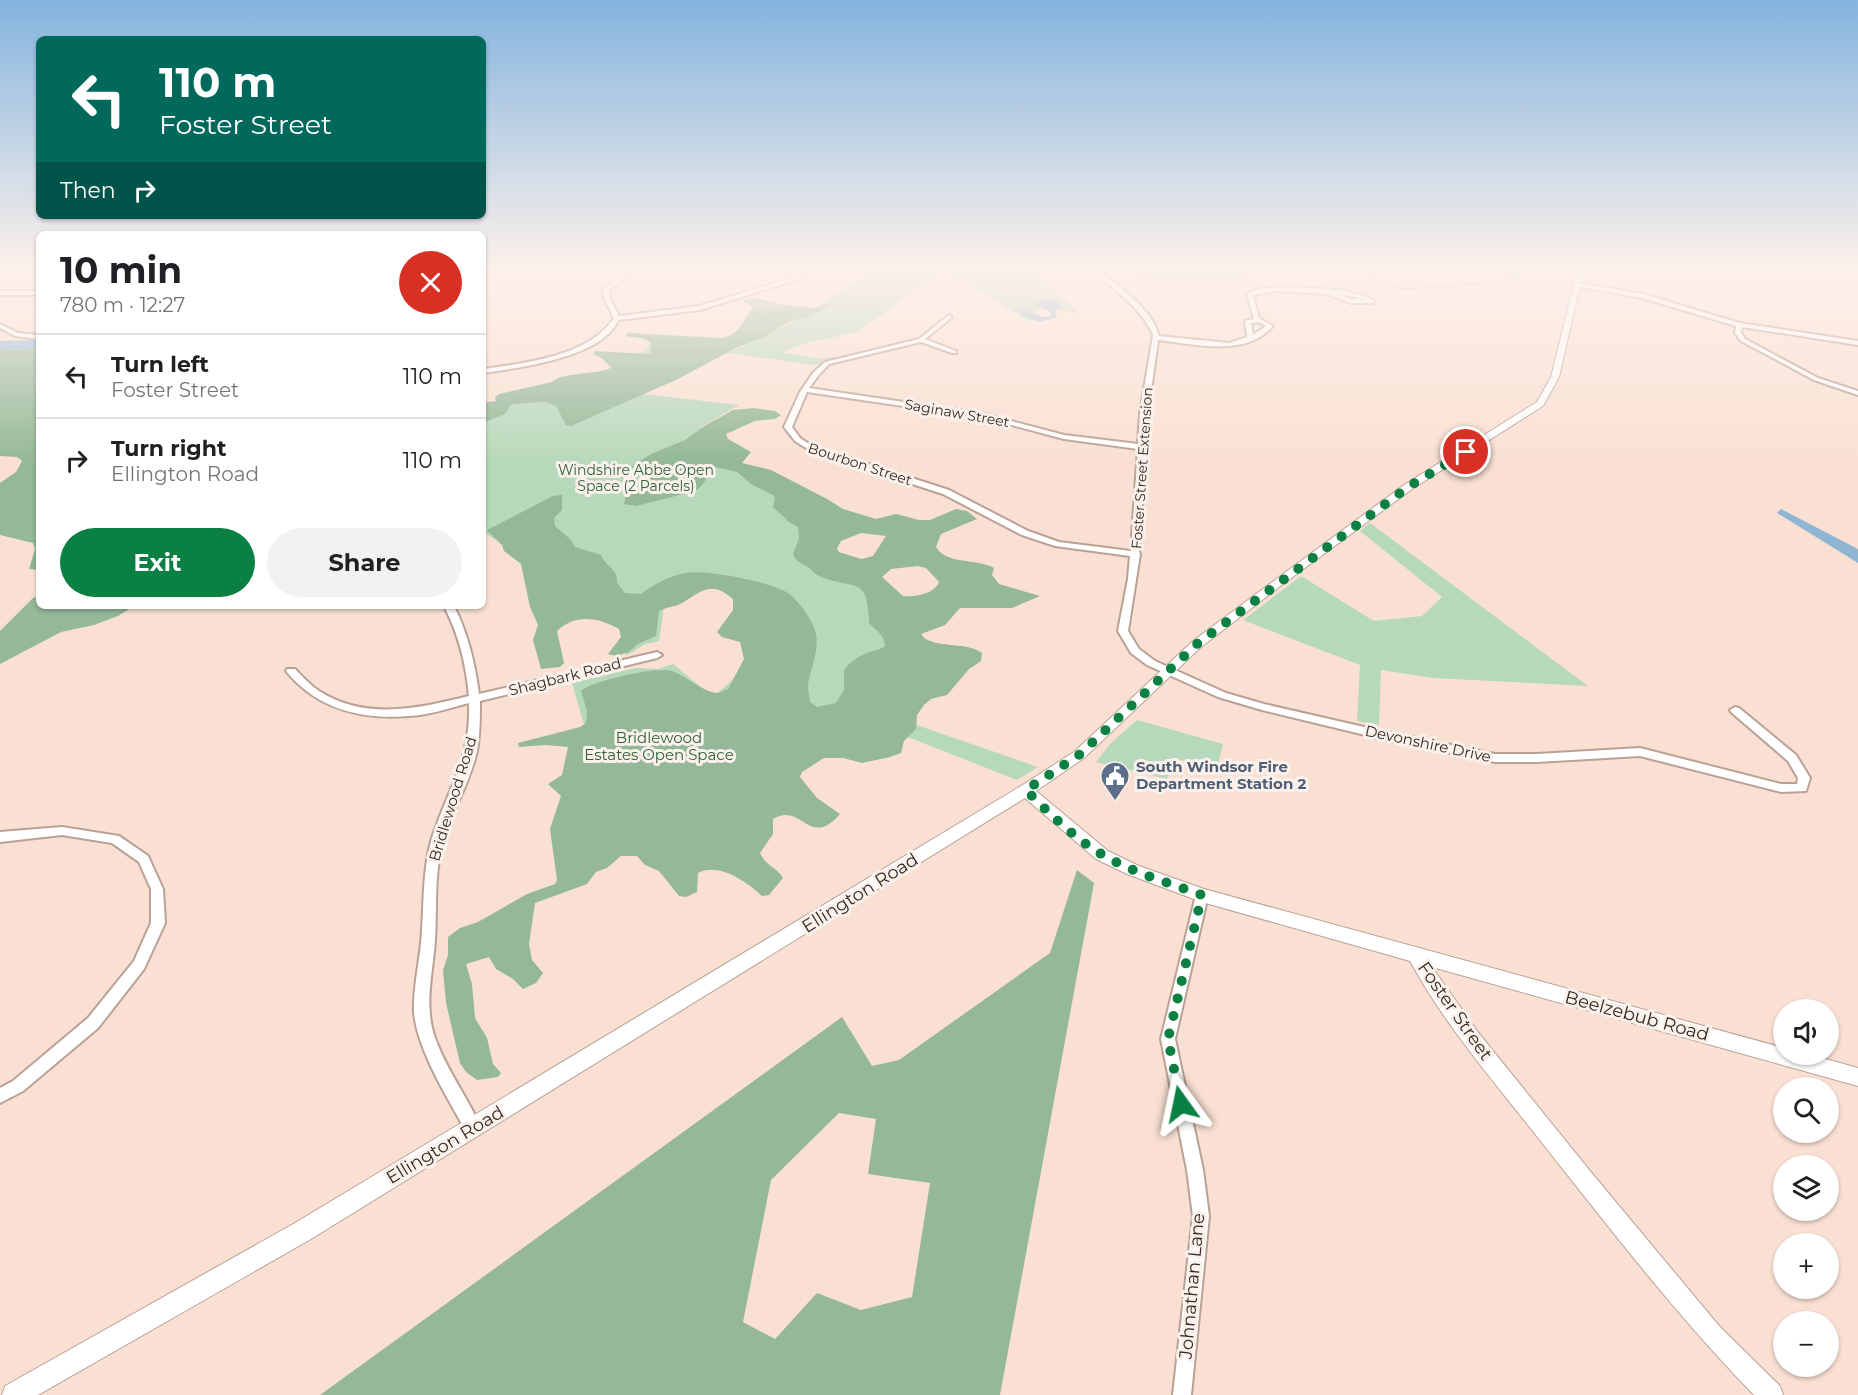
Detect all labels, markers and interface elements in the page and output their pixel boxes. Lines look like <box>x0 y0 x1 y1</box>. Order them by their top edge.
text: 110 m <box>159 56 276 108</box>
icon: left <box>60 60 138 138</box>
text: Foster Street <box>159 108 332 141</box>
icon: right <box>128 174 161 207</box>
text: Then <box>60 177 116 204</box>
text: 10 min <box>60 248 182 292</box>
button: close <box>399 251 462 314</box>
text: 780 m · 12:27 <box>60 293 185 317</box>
text: Turn left <box>111 351 209 378</box>
icon: left <box>60 360 93 393</box>
text: 110 m <box>402 363 462 390</box>
text: Foster Street <box>111 378 239 402</box>
street label: Foster Street Extension <box>1127 386 1157 550</box>
street label: Saginaw Street <box>903 395 1011 431</box>
pin <box>1440 426 1491 477</box>
text: Turn right <box>111 435 226 462</box>
icon: arrive <box>1449 435 1482 468</box>
street label: Bourbon Street <box>806 439 914 489</box>
icon: right <box>60 444 93 477</box>
text: 110 m <box>402 447 462 474</box>
park label: Windshire Abbe Open Space (2 Parcels) <box>558 461 714 495</box>
text: Ellington Road <box>111 462 259 486</box>
button: Exit <box>60 528 255 597</box>
button: Share <box>267 528 462 597</box>
street label: Shagbark Road <box>507 653 623 700</box>
street label: Devonshire Drive <box>1363 721 1493 766</box>
park label: Bridlewood Estates Open Space <box>584 728 734 764</box>
street label: Bridlewood Road <box>425 734 481 864</box>
place label: South Windsor Fire Department Station 2 <box>1136 757 1306 793</box>
public building icon: South Windsor Fire Department Station 2 <box>1099 760 1131 802</box>
street label: Ellington Road <box>798 848 922 938</box>
street label: Foster Street <box>1413 957 1497 1065</box>
street label: Beelzebub Road <box>1563 986 1711 1046</box>
map controls <box>1773 999 1839 1377</box>
button: sound <box>1773 999 1839 1065</box>
position arrow <box>1149 1072 1213 1136</box>
button: search <box>1773 1077 1839 1143</box>
street label: Ellington Road <box>382 1101 508 1189</box>
button: layers <box>1773 1155 1839 1221</box>
street label: Johnathan Lane <box>1175 1212 1209 1361</box>
button: + <box>1773 1233 1839 1299</box>
button: − <box>1773 1311 1839 1377</box>

